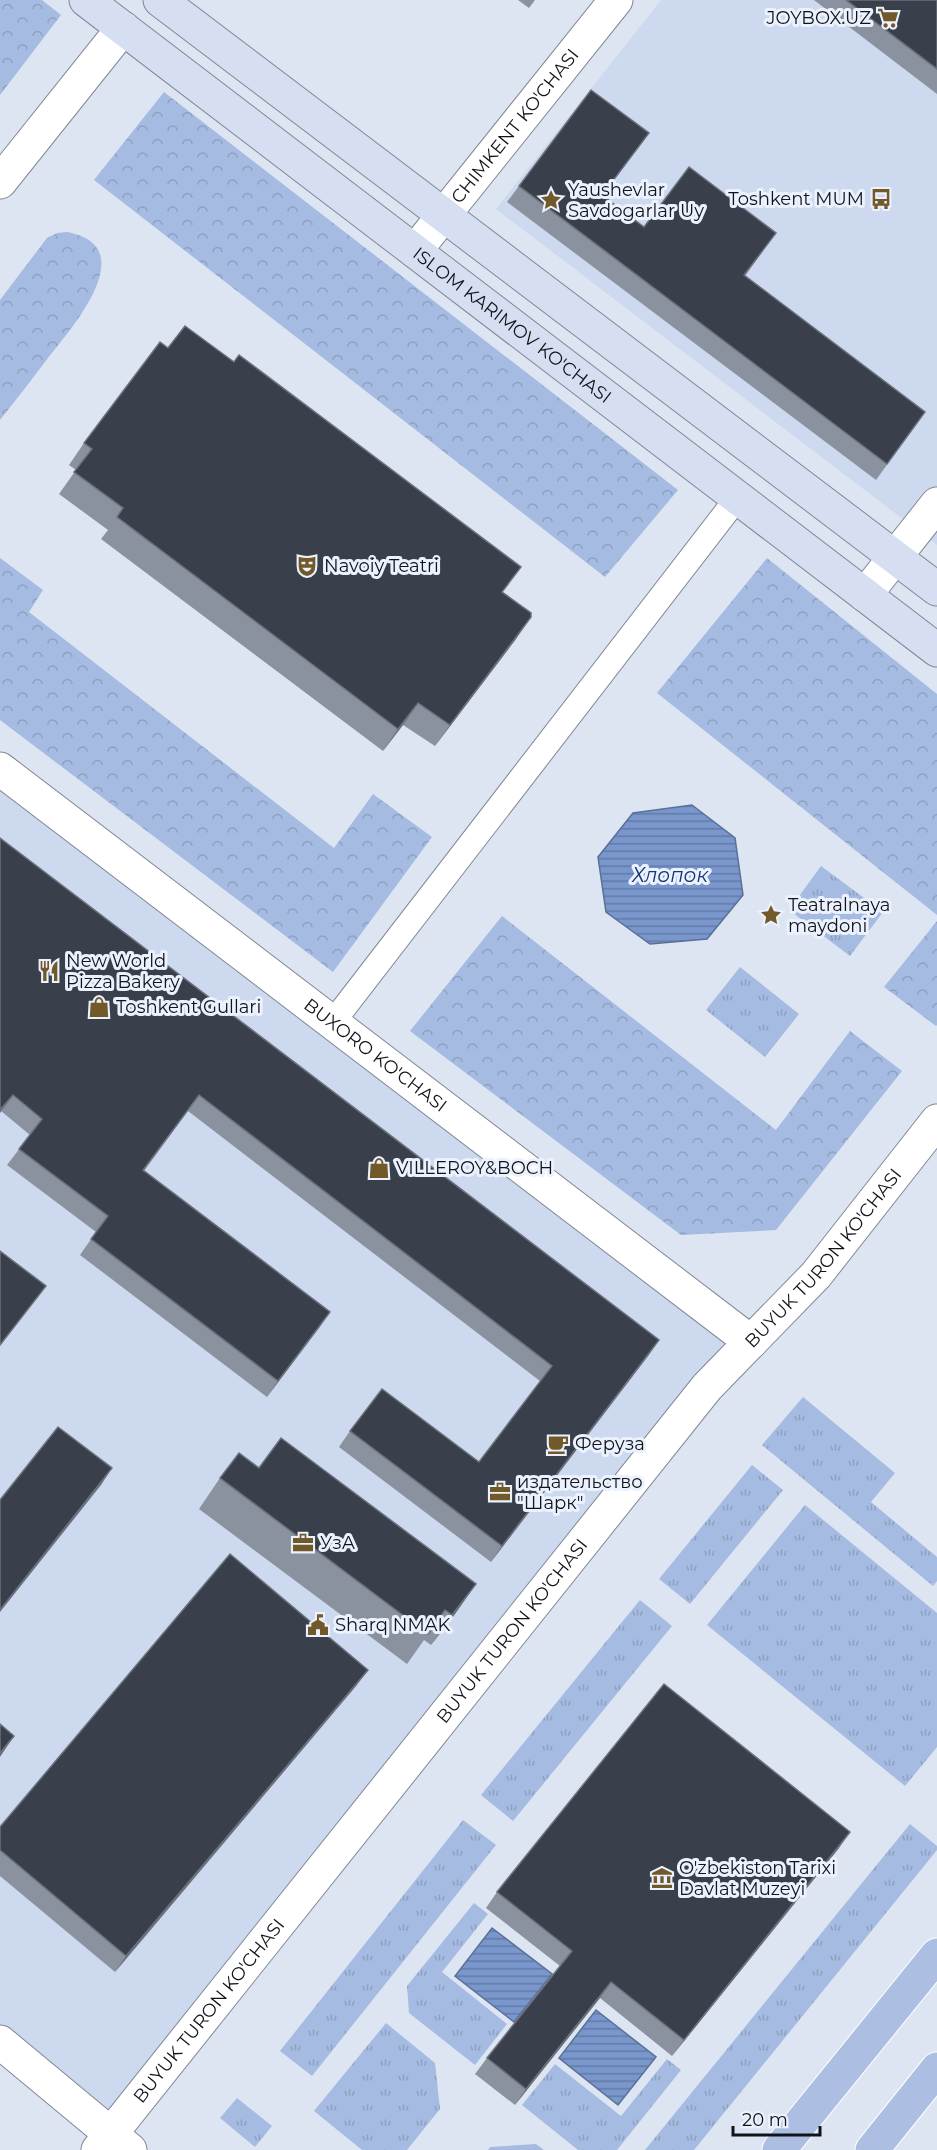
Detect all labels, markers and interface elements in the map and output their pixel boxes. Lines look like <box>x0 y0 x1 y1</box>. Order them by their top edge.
supermarket icon: JOYBOX.UZ <box>876 6 900 30</box>
place label: JOYBOX.UZ <box>766 7 871 29</box>
street label: CHIMKENT KO'CHASI <box>447 44 583 208</box>
place label: Yaushevlar Savdogarlar Uy <box>568 179 704 222</box>
bus stop icon: Toshkent MUM <box>869 187 893 211</box>
place icon: Yaushevlar Savdogarlar Uy <box>539 188 563 212</box>
place label: Toshkent MUM <box>728 188 864 210</box>
street label: ISLOM KARIMOV KO'CHASI <box>408 243 616 408</box>
theatre icon: Navoiy Teatri <box>295 554 319 578</box>
place label: Navoiy Teatri <box>324 555 439 577</box>
water label: Хлопок <box>631 863 709 887</box>
place label: Teatralnaya maydoni <box>788 894 890 937</box>
place icon: Teatralnaya maydoni <box>759 903 783 927</box>
place label: New World Pizza Bakery <box>66 950 180 993</box>
restaurant icon: New World Pizza Bakery <box>37 959 61 983</box>
street label: BUXORO KO'CHASI <box>299 994 451 1117</box>
shop icon: Toshkent Gullari <box>87 995 111 1019</box>
place label: Toshkent Gullari <box>116 996 261 1018</box>
shop icon: VILLEROY&BOCH <box>367 1156 391 1180</box>
place label: VILLEROY&BOCH <box>396 1157 553 1179</box>
street label: BUYUK TURON KO'CHASI <box>740 1164 906 1352</box>
cafe icon: Феруза <box>546 1432 570 1456</box>
place label: Феруза <box>575 1433 645 1455</box>
place label: издательство "Шарк" <box>517 1471 643 1514</box>
office icon: издательство "Шарк" <box>488 1480 512 1504</box>
office icon: УзА <box>291 1531 315 1555</box>
place label: УзА <box>320 1532 356 1554</box>
street label: BUYUK TURON KO'CHASI <box>432 1534 592 1728</box>
public building icon: Sharq NMAK <box>306 1613 330 1637</box>
place label: Sharq NMAK <box>335 1614 450 1636</box>
place label: O'zbekiston Tarixi Davlat Muzeyi <box>679 1857 836 1900</box>
museum icon: O'zbekiston Tarixi Davlat Muzeyi <box>650 1866 674 1890</box>
street label: BUYUK TURON KO'CHASI <box>129 1914 289 2107</box>
scale bar <box>733 2099 820 2137</box>
text: 20 m <box>742 2109 788 2131</box>

